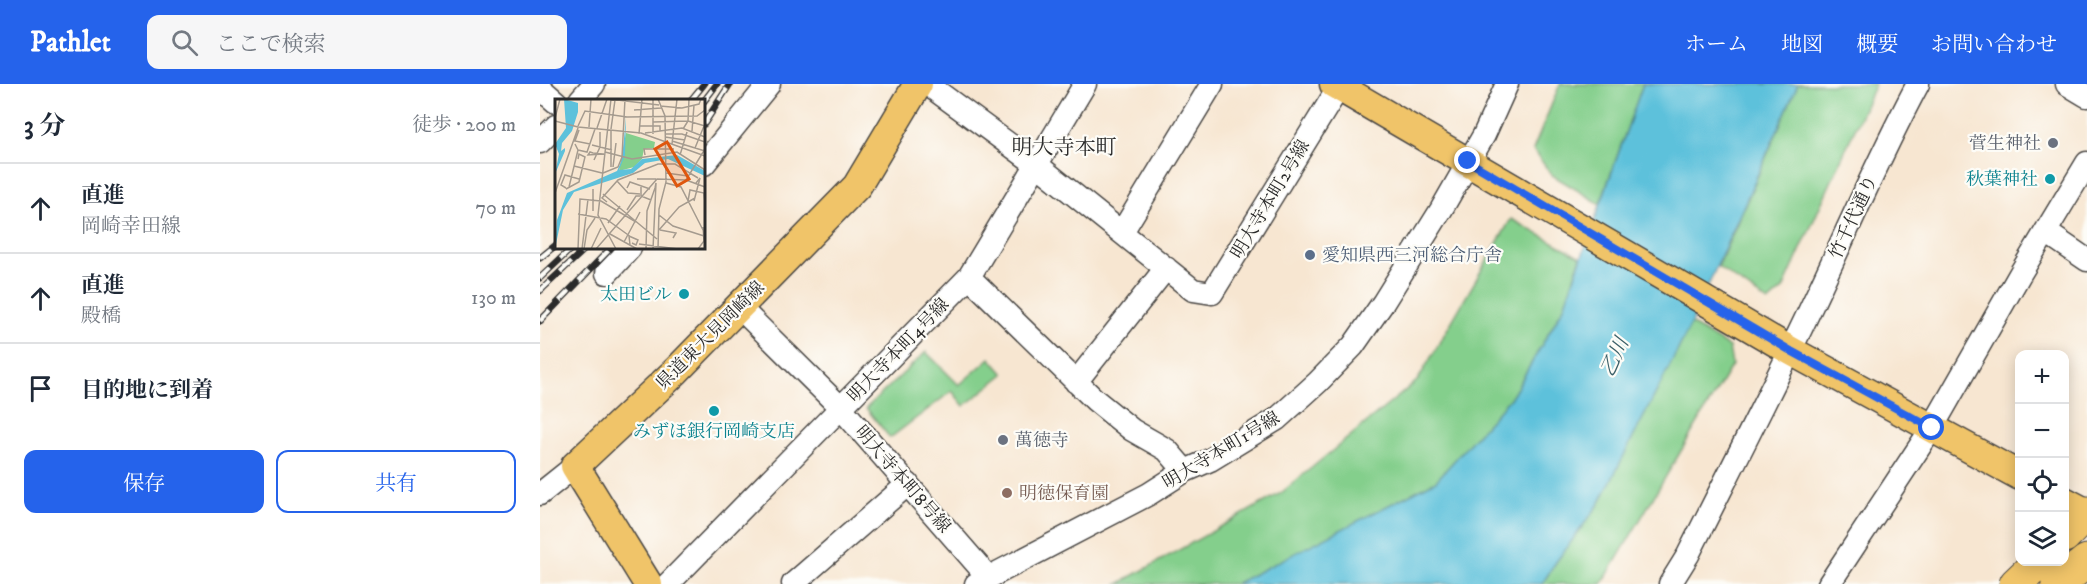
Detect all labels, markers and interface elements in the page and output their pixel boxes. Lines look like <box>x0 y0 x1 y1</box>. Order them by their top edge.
search box <box>147 15 567 69</box>
text: Pathlet <box>30 25 111 60</box>
icon: search <box>168 26 201 59</box>
text: ここで検索 <box>216 31 326 58</box>
text: ホーム <box>1685 32 1748 58</box>
text: 地図 <box>1781 32 1823 58</box>
text: 概要 <box>1856 32 1898 58</box>
text: お問い合わせ <box>1931 32 2057 58</box>
inset map <box>555 99 705 249</box>
text: 3 分 <box>24 110 65 143</box>
text: 徒歩 · 200 m <box>412 113 516 138</box>
place label: 菅生神社 <box>1969 133 2041 155</box>
district label: 明大寺本町 <box>1012 135 1117 161</box>
street label: 明大寺本町2号線 <box>1227 136 1315 263</box>
marker: 菅生神社 <box>2046 136 2060 150</box>
route end <box>1454 147 1480 173</box>
place label: 秋葉神社 <box>1966 169 2038 191</box>
street label: 竹千代通り <box>1825 172 1883 263</box>
marker: 秋葉神社 <box>2043 172 2057 186</box>
text: 直進 <box>81 182 125 209</box>
icon: ahead <box>24 192 57 225</box>
text: 70 m <box>475 196 516 221</box>
text: 岡崎幸田線 <box>81 214 181 239</box>
place label: 愛知県西三河総合庁舎 <box>1322 245 1502 267</box>
marker: 愛知県西三河総合庁舎 <box>1303 248 1317 262</box>
text: 直進 <box>81 272 125 299</box>
street label: 県道東大見岡崎線 <box>652 277 769 394</box>
icon: ahead <box>24 282 57 315</box>
place label: 太田ビル <box>600 284 672 306</box>
text: 130 m <box>471 286 516 311</box>
marker: 太田ビル <box>677 287 691 301</box>
street label: 明大寺本町4号線 <box>843 294 954 407</box>
text: 殿橋 <box>81 304 121 329</box>
water label: 乙川 <box>1596 332 1636 381</box>
map controls <box>2015 350 2069 566</box>
button: + <box>2015 350 2069 404</box>
icon: arrive <box>24 372 57 405</box>
text: 目的地に到着 <box>81 377 213 404</box>
marker: みずほ銀行岡崎支店 <box>707 404 721 418</box>
button: − <box>2015 404 2069 458</box>
street label: 明大寺本町1号線 <box>1159 407 1284 494</box>
route start <box>1918 414 1944 440</box>
place label: みずほ銀行岡崎支店 <box>633 421 795 443</box>
street label: 明大寺本町8号線 <box>850 421 955 538</box>
place label: 萬徳寺 <box>1015 430 1069 452</box>
marker: 萬徳寺 <box>996 433 1010 447</box>
button: 保存 <box>24 450 264 513</box>
button: 共有 <box>276 450 516 513</box>
button: locate <box>2015 458 2069 512</box>
place label: 明徳保育園 <box>1019 483 1109 505</box>
marker: 明徳保育園 <box>1000 486 1014 500</box>
button: layers <box>2015 512 2069 566</box>

